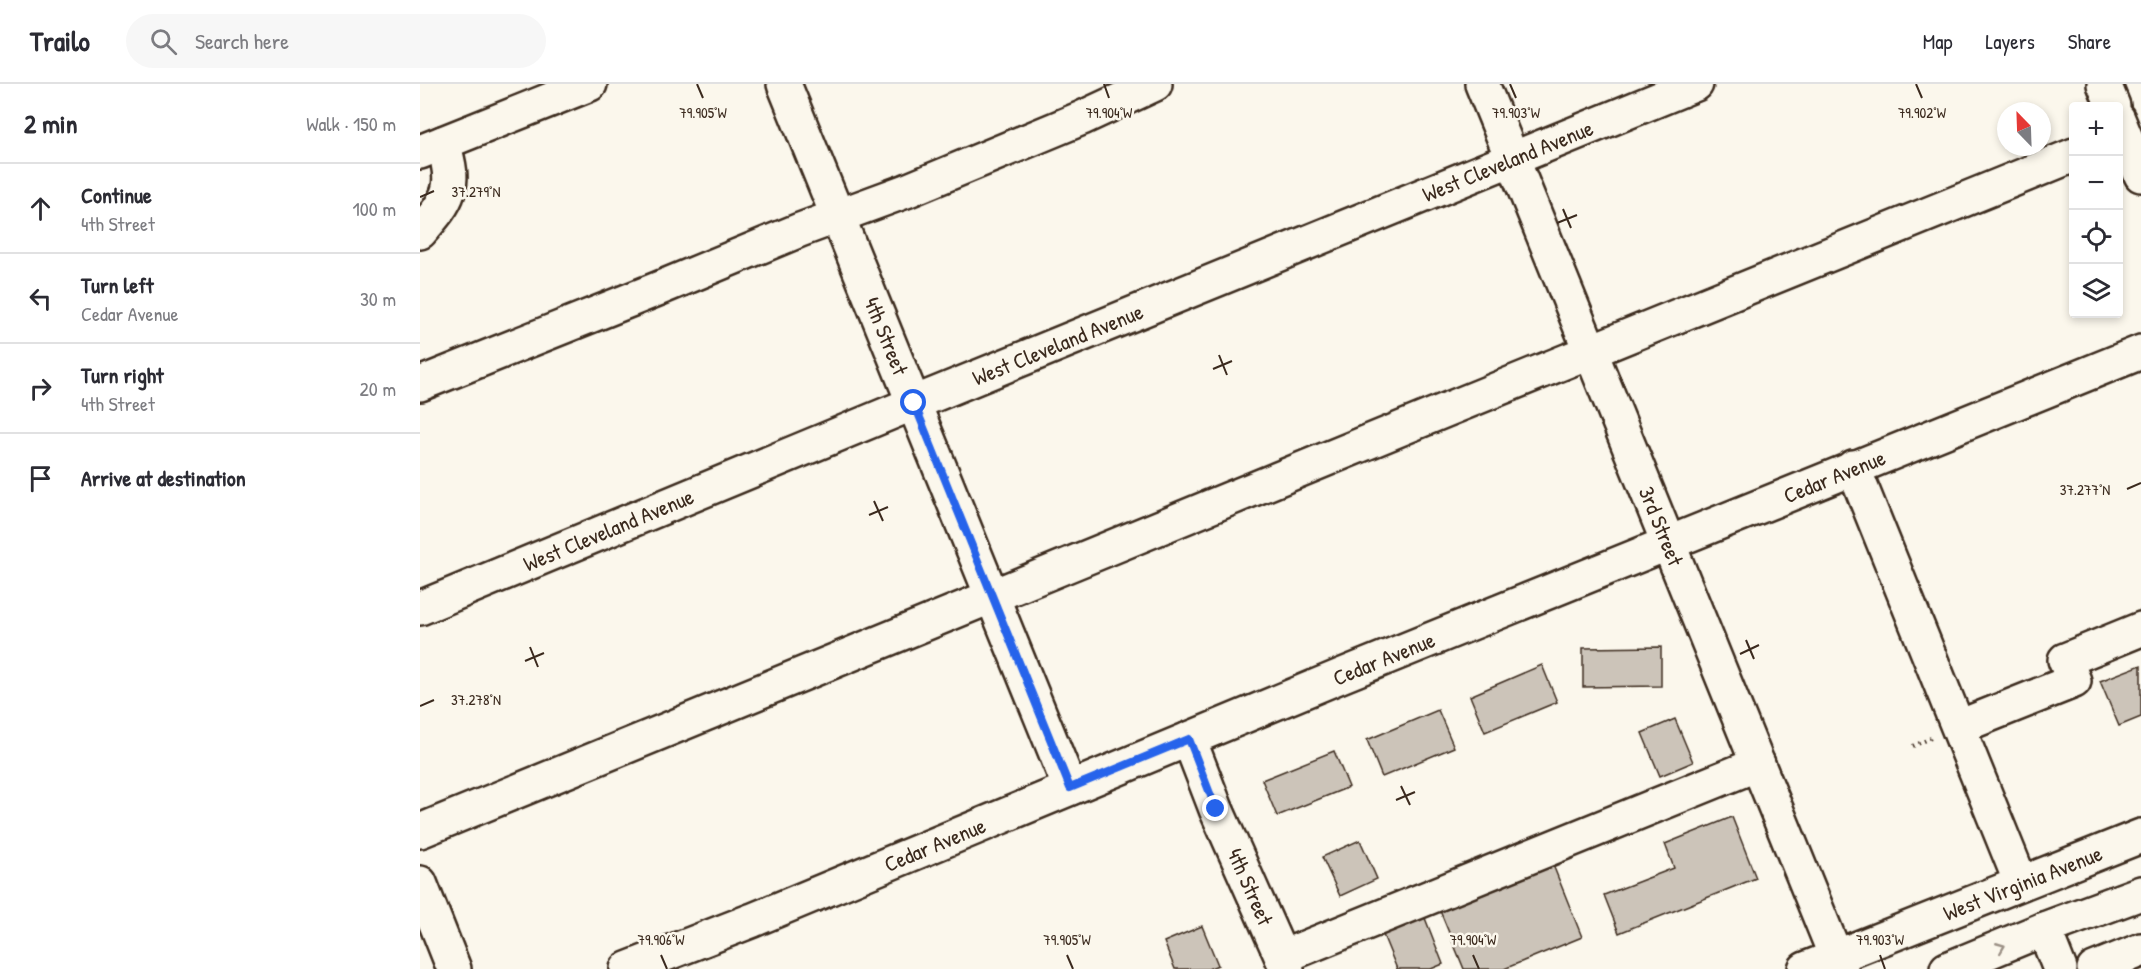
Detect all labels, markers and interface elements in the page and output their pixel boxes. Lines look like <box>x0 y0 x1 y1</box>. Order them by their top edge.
search box <box>126 14 546 68</box>
text: Trailo <box>30 22 90 60</box>
icon: search <box>147 25 180 58</box>
text: Search here <box>195 26 289 56</box>
text: Map <box>1923 27 1952 56</box>
text: Layers <box>1985 27 2035 56</box>
text: Share <box>2068 27 2111 56</box>
text: 79.905°W <box>679 102 727 123</box>
text: 79.904°W <box>1086 102 1133 123</box>
text: 79.903°W <box>1492 102 1541 123</box>
text: 79.902°W <box>1898 102 1947 123</box>
north arrow <box>1997 102 2051 156</box>
map controls <box>2069 102 2123 318</box>
button: + <box>2069 102 2123 156</box>
text: 2 min <box>24 106 77 141</box>
text: Walk · 150 m <box>306 110 396 137</box>
street label: West Cleveland Avenue <box>1418 113 1598 209</box>
button: − <box>2069 156 2123 210</box>
text: Continue <box>81 180 152 210</box>
text: 37.279°N <box>452 181 500 202</box>
icon: ahead <box>24 192 57 225</box>
text: 100 m <box>353 195 396 222</box>
text: 4th Street <box>81 210 155 237</box>
button: locate <box>2069 210 2123 264</box>
button: layers <box>2069 264 2123 318</box>
text: Turn left <box>81 270 154 300</box>
icon: left <box>24 282 57 315</box>
text: 30 m <box>360 285 396 312</box>
street label: 4th Street <box>857 293 916 380</box>
street label: West Cleveland Avenue <box>968 296 1148 393</box>
text: Cedar Avenue <box>81 300 179 327</box>
text: Turn right <box>81 360 164 390</box>
icon: right <box>24 372 57 405</box>
text: 20 m <box>359 375 396 402</box>
route start <box>900 389 926 415</box>
text: 4th Street <box>81 390 155 417</box>
street label: Cedar Avenue <box>1779 442 1890 510</box>
icon: arrive <box>24 462 57 495</box>
text: Arrive at destination <box>81 463 246 493</box>
text: 37.277°N <box>2060 479 2110 500</box>
street label: West Cleveland Avenue <box>519 481 698 578</box>
street label: 3rd Street <box>1632 482 1691 571</box>
street label: Cedar Avenue <box>1328 624 1439 693</box>
text: 37.278°N <box>451 689 501 710</box>
route end <box>1202 795 1228 821</box>
street label: Cedar Avenue <box>879 810 990 879</box>
street label: West Virginia Avenue <box>1939 838 2107 928</box>
street label: 4th Street <box>1220 843 1281 930</box>
text: 79.906°W <box>637 929 685 950</box>
text: 79.905°W <box>1043 929 1091 950</box>
text: 79.904°W <box>1450 929 1497 950</box>
text: 79.903°W <box>1856 929 1905 950</box>
one-way arrow <box>1995 942 2006 954</box>

